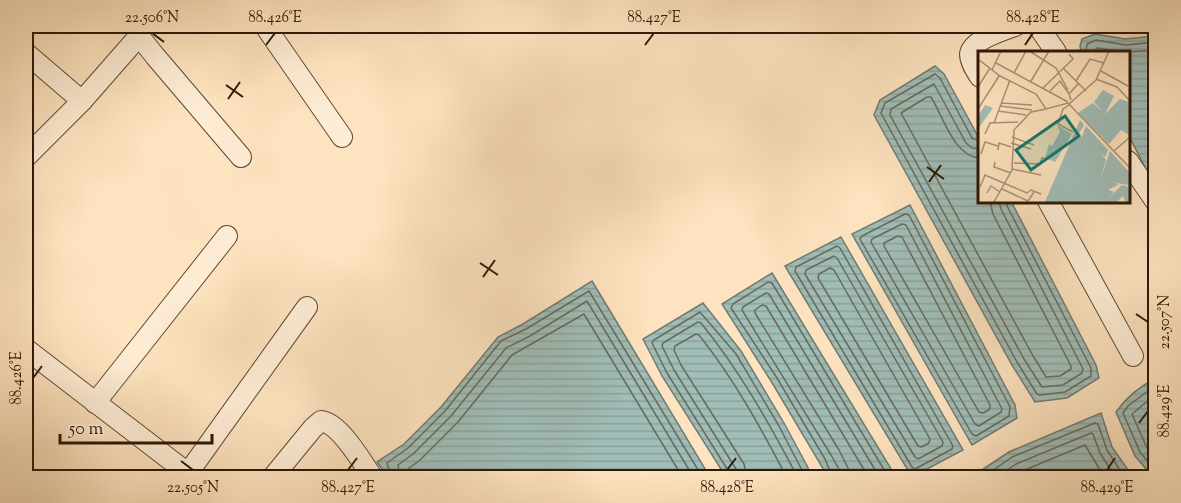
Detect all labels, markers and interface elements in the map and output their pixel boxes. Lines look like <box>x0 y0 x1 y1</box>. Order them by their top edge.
text: 22.506°N <box>125 8 179 29</box>
text: 88.426°E <box>248 8 302 29</box>
text: 88.427°E <box>627 8 681 29</box>
text: 88.428°E <box>1006 8 1060 29</box>
inset map <box>978 51 1130 202</box>
text: 22.507°N <box>1155 295 1176 349</box>
text: 88.426°E <box>7 351 28 405</box>
text: 88.429°E <box>1155 384 1176 438</box>
scale bar <box>60 407 212 445</box>
text: 50 m <box>68 417 104 443</box>
text: 22.505°N <box>167 478 219 499</box>
text: 88.427°E <box>321 478 375 499</box>
text: 88.428°E <box>700 478 754 499</box>
text: 88.429°E <box>1080 478 1134 499</box>

